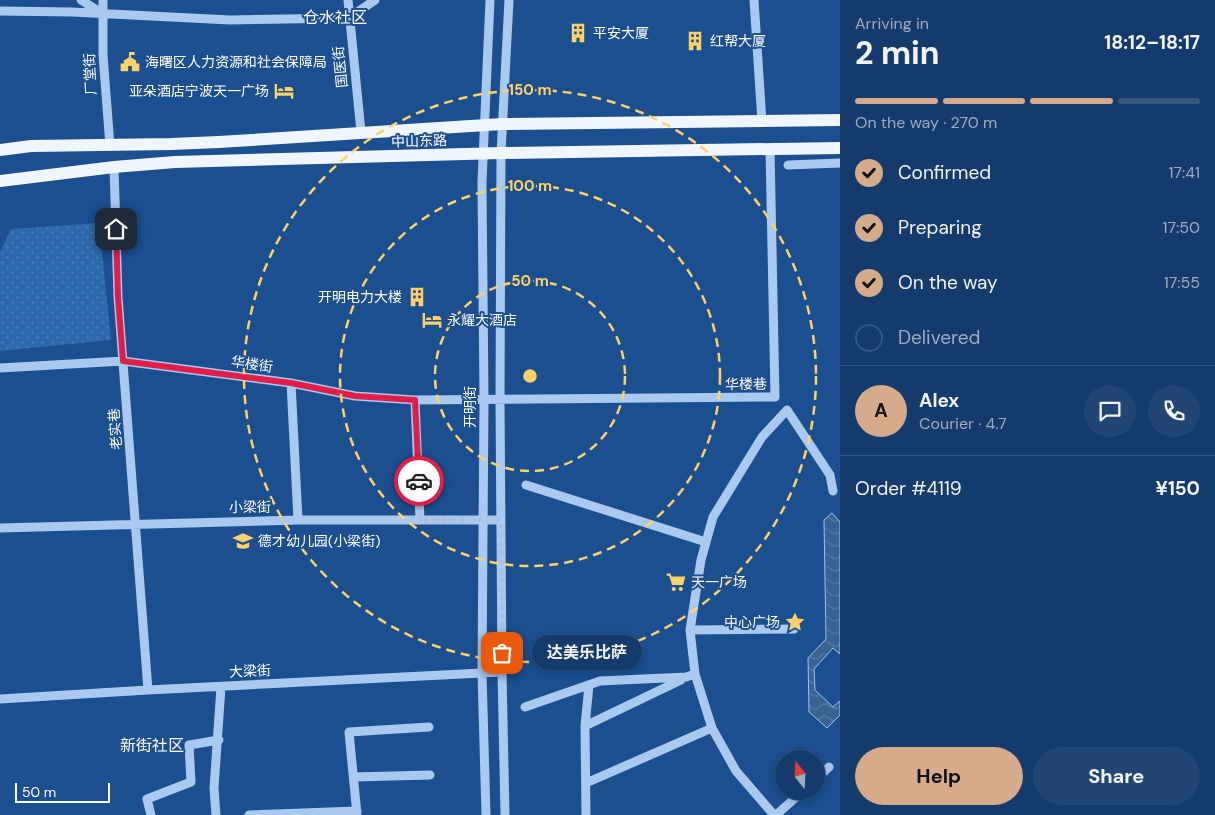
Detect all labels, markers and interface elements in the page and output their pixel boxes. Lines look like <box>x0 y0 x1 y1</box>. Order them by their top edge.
district label: 仓水社区 <box>303 7 367 28</box>
text: Arriving in <box>855 13 929 34</box>
building icon: 平安大厦 <box>567 22 589 44</box>
place label: 平安大厦 <box>593 24 649 42</box>
building icon: 红帮大厦 <box>684 30 706 52</box>
text: 18:12–18:17 <box>1104 30 1200 55</box>
place label: 红帮大厦 <box>710 32 766 50</box>
text: 2 min <box>855 32 940 74</box>
street label: 国医街 <box>329 45 351 89</box>
public building icon: 海曙区人力资源和社会保障局 <box>119 51 141 73</box>
street label: 厂堂街 <box>80 53 100 95</box>
place label: 海曙区人力资源和社会保障局 <box>145 53 327 71</box>
hotel icon: 亚朵酒店宁波天一广场 <box>273 80 295 102</box>
text: 150 m <box>509 80 552 100</box>
place label: 亚朵酒店宁波天一广场 <box>129 82 269 100</box>
text: On the way · 270 m <box>855 112 997 133</box>
street label: 中山东路 <box>391 131 447 151</box>
icon: check <box>855 159 883 187</box>
text: Confirmed <box>898 160 991 185</box>
text: 17:41 <box>1169 162 1200 183</box>
text: 100 m <box>508 176 552 196</box>
pin <box>95 208 137 250</box>
icon: check <box>855 214 883 242</box>
icon: home <box>102 215 130 243</box>
text: Preparing <box>898 215 982 240</box>
text: 17:50 <box>1163 217 1200 238</box>
icon: check <box>855 269 883 297</box>
text: On the way <box>898 270 998 295</box>
text: 50 m <box>511 271 549 291</box>
text: 17:55 <box>1164 272 1200 293</box>
building icon: 开明电力大楼 <box>406 286 428 308</box>
place label: 开明电力大楼 <box>318 288 402 306</box>
hotel icon: 永耀大酒店 <box>421 309 443 331</box>
place label: 永耀大酒店 <box>447 311 517 329</box>
text: Delivered <box>898 325 980 350</box>
street label: 华楼街 <box>230 352 274 376</box>
centre of rings <box>521 367 539 385</box>
street label: 华楼巷 <box>725 375 767 393</box>
button: chat <box>1084 385 1136 437</box>
button: phone <box>1148 385 1200 437</box>
street label: 开明街 <box>461 386 479 428</box>
text: Alex <box>919 388 959 413</box>
text: A <box>874 398 888 423</box>
street label: 老实巷 <box>105 407 125 451</box>
text: Courier · 4.7 <box>919 413 1007 434</box>
courier <box>394 456 444 506</box>
icon: car <box>405 467 433 495</box>
text: Order #4119 <box>855 476 962 501</box>
text: ¥150 <box>1156 476 1200 501</box>
street label: 小梁街 <box>229 498 271 516</box>
school or university icon: 德才幼儿园(小梁街) <box>232 530 254 552</box>
place label: 德才幼儿园(小梁街) <box>258 532 380 550</box>
supermarket icon: 天一广场 <box>665 571 687 593</box>
place label: 天一广场 <box>691 573 747 591</box>
place icon: 中心广场 <box>784 611 806 633</box>
place label: 中心广场 <box>724 613 780 631</box>
pin <box>481 632 523 674</box>
callout: 达美乐比萨 <box>532 636 642 670</box>
icon: bag <box>488 639 516 667</box>
text: 达美乐比萨 <box>547 642 627 663</box>
street label: 大梁街 <box>229 661 271 681</box>
district label: 新街社区 <box>120 735 184 756</box>
button: Help <box>855 747 1023 805</box>
button: Share <box>1033 747 1200 805</box>
north arrow <box>775 750 825 800</box>
map controls <box>775 750 825 800</box>
scale bar <box>15 780 110 803</box>
text: 50 m <box>22 783 56 801</box>

